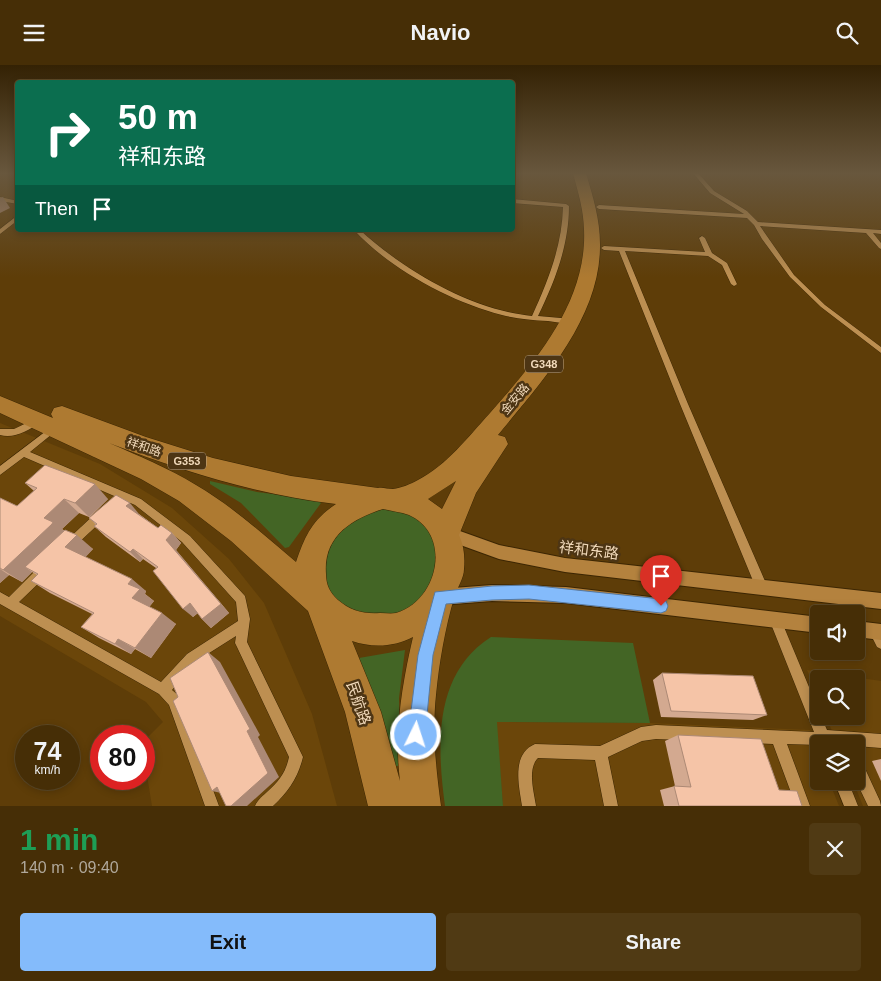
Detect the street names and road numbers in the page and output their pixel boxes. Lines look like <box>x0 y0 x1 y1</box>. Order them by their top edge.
road number: G348 <box>525 355 563 373</box>
street label: 金安路 <box>498 381 532 417</box>
street label: 祥和路 <box>125 435 163 459</box>
road number: G353 <box>168 453 206 469</box>
street label: 祥和东路 <box>558 538 620 562</box>
street label: 民航路 <box>344 679 374 727</box>

